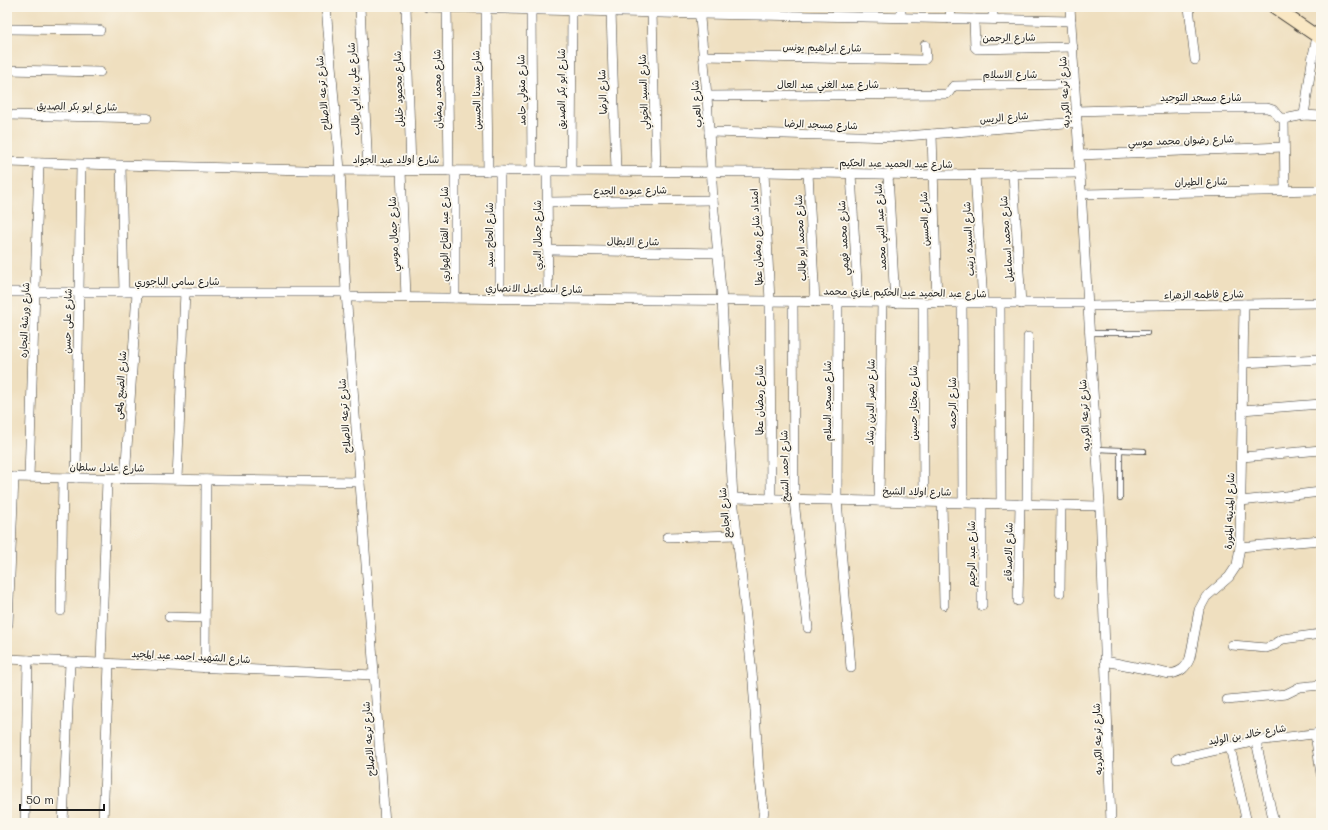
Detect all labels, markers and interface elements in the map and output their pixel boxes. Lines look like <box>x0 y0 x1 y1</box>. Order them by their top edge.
street label: شارع الرحمن <box>982 30 1036 45</box>
street label: شارع ابراهيم يونس <box>782 39 862 56</box>
street label: شارع علي بن ابي طالب <box>344 42 365 136</box>
street label: شارع ابو بكر الصديق <box>554 48 569 129</box>
street label: شارع محمد رمضان <box>429 49 446 129</box>
street label: شارع محمود خليل <box>390 50 407 127</box>
street label: شارع سيدنا الحسين <box>468 50 485 130</box>
street label: شارع السيد الخولي <box>635 53 654 130</box>
street label: شارع متولي حامد <box>513 54 532 126</box>
street label: شارع ترعه الاصلاح <box>312 55 333 131</box>
street label: شارع ترعه الكرديه <box>1055 55 1074 128</box>
street label: شارع الاسلام <box>983 67 1037 82</box>
street label: شارع الرضا <box>594 69 611 115</box>
street label: شارع عبد الغني عبد العال <box>777 77 879 94</box>
street label: شارع العرب <box>687 79 706 128</box>
street label: شارع مسجد التوحيد <box>1160 90 1242 105</box>
street label: شارع ابو بكر الصديق <box>36 98 118 115</box>
street label: شارع الريس <box>979 108 1029 127</box>
street label: شارع مسجد الرضا <box>784 116 858 133</box>
street label: شارع رضوان محمد موسي <box>1128 131 1235 152</box>
street label: شارع اولاد عبد الجواد <box>353 152 440 167</box>
street label: شارع عبد الحميد عبد الحكيم <box>839 155 953 172</box>
street label: شارع الطيران <box>1175 174 1228 189</box>
street label: شارع عبوده الجدع <box>593 182 667 199</box>
street label: شارع عبد النبي محمد <box>871 183 892 271</box>
street label: شارع عبد الفتاح الهواري <box>437 186 453 282</box>
street label: امتداد شارع رمضان عطا <box>746 188 767 286</box>
street label: شارع الحسين <box>916 191 933 246</box>
street label: شارع محمد ابو طالب <box>791 194 810 282</box>
street label: شارع محمد اسماعيل <box>996 195 1017 283</box>
street label: شارع جمال موسي <box>385 196 404 272</box>
street label: شارع جمال البري <box>530 200 546 270</box>
street label: شارع محمد فهمي <box>834 200 855 276</box>
street label: شارع السيده زينب <box>959 201 978 277</box>
street label: شارع الحاج سيد <box>482 202 497 267</box>
street label: شارع الابطال <box>607 234 660 249</box>
street label: شارع سامى الباجوري <box>134 274 220 290</box>
street label: شارع اسماعيل الانصاري <box>485 280 583 298</box>
street label: شارع ورشة النجاره <box>16 282 33 358</box>
street label: شارع عبد الحميد عبد الحكيم غازي محمد <box>823 284 987 302</box>
street label: شارع فاطمه الزهراء <box>1164 286 1244 303</box>
street label: شارع على حسن <box>59 288 76 354</box>
street label: شارع الضبع لمعى <box>111 350 130 420</box>
street label: شارع نصر الدين رشاد <box>862 358 879 445</box>
street label: شارع مسجد السلام <box>820 360 835 441</box>
street label: شارع رمضان عطا <box>752 365 767 435</box>
street label: شارع مختار حسين <box>906 365 921 440</box>
street label: شارع الرحمه <box>945 377 960 429</box>
street label: شارع ترعه الاصلاح <box>334 378 355 454</box>
street label: شارع ترعه الكرديه <box>1075 378 1094 451</box>
street label: شارع احمد الشيخ <box>776 430 793 502</box>
street label: شارع عادل سلطان <box>69 459 145 476</box>
street label: شارع المدينه المنورة <box>1221 472 1238 550</box>
street label: شارع اولاد الشيخ <box>883 483 952 500</box>
street label: شارع الجامع <box>715 487 735 539</box>
street label: شارع عبد الرحيم <box>964 520 979 587</box>
street label: شارع الاصدقاء <box>1000 522 1017 582</box>
street label: شارع الشهيد احمد عبد المجيد <box>131 646 251 667</box>
street label: شارع ترعه الاصلاح <box>358 701 379 777</box>
street label: شارع ترعه الكرديه <box>1089 703 1106 775</box>
street label: شارع خالد بن الوليد <box>1207 720 1287 749</box>
scale bar <box>20 786 104 812</box>
text: 50 m <box>26 791 54 807</box>

